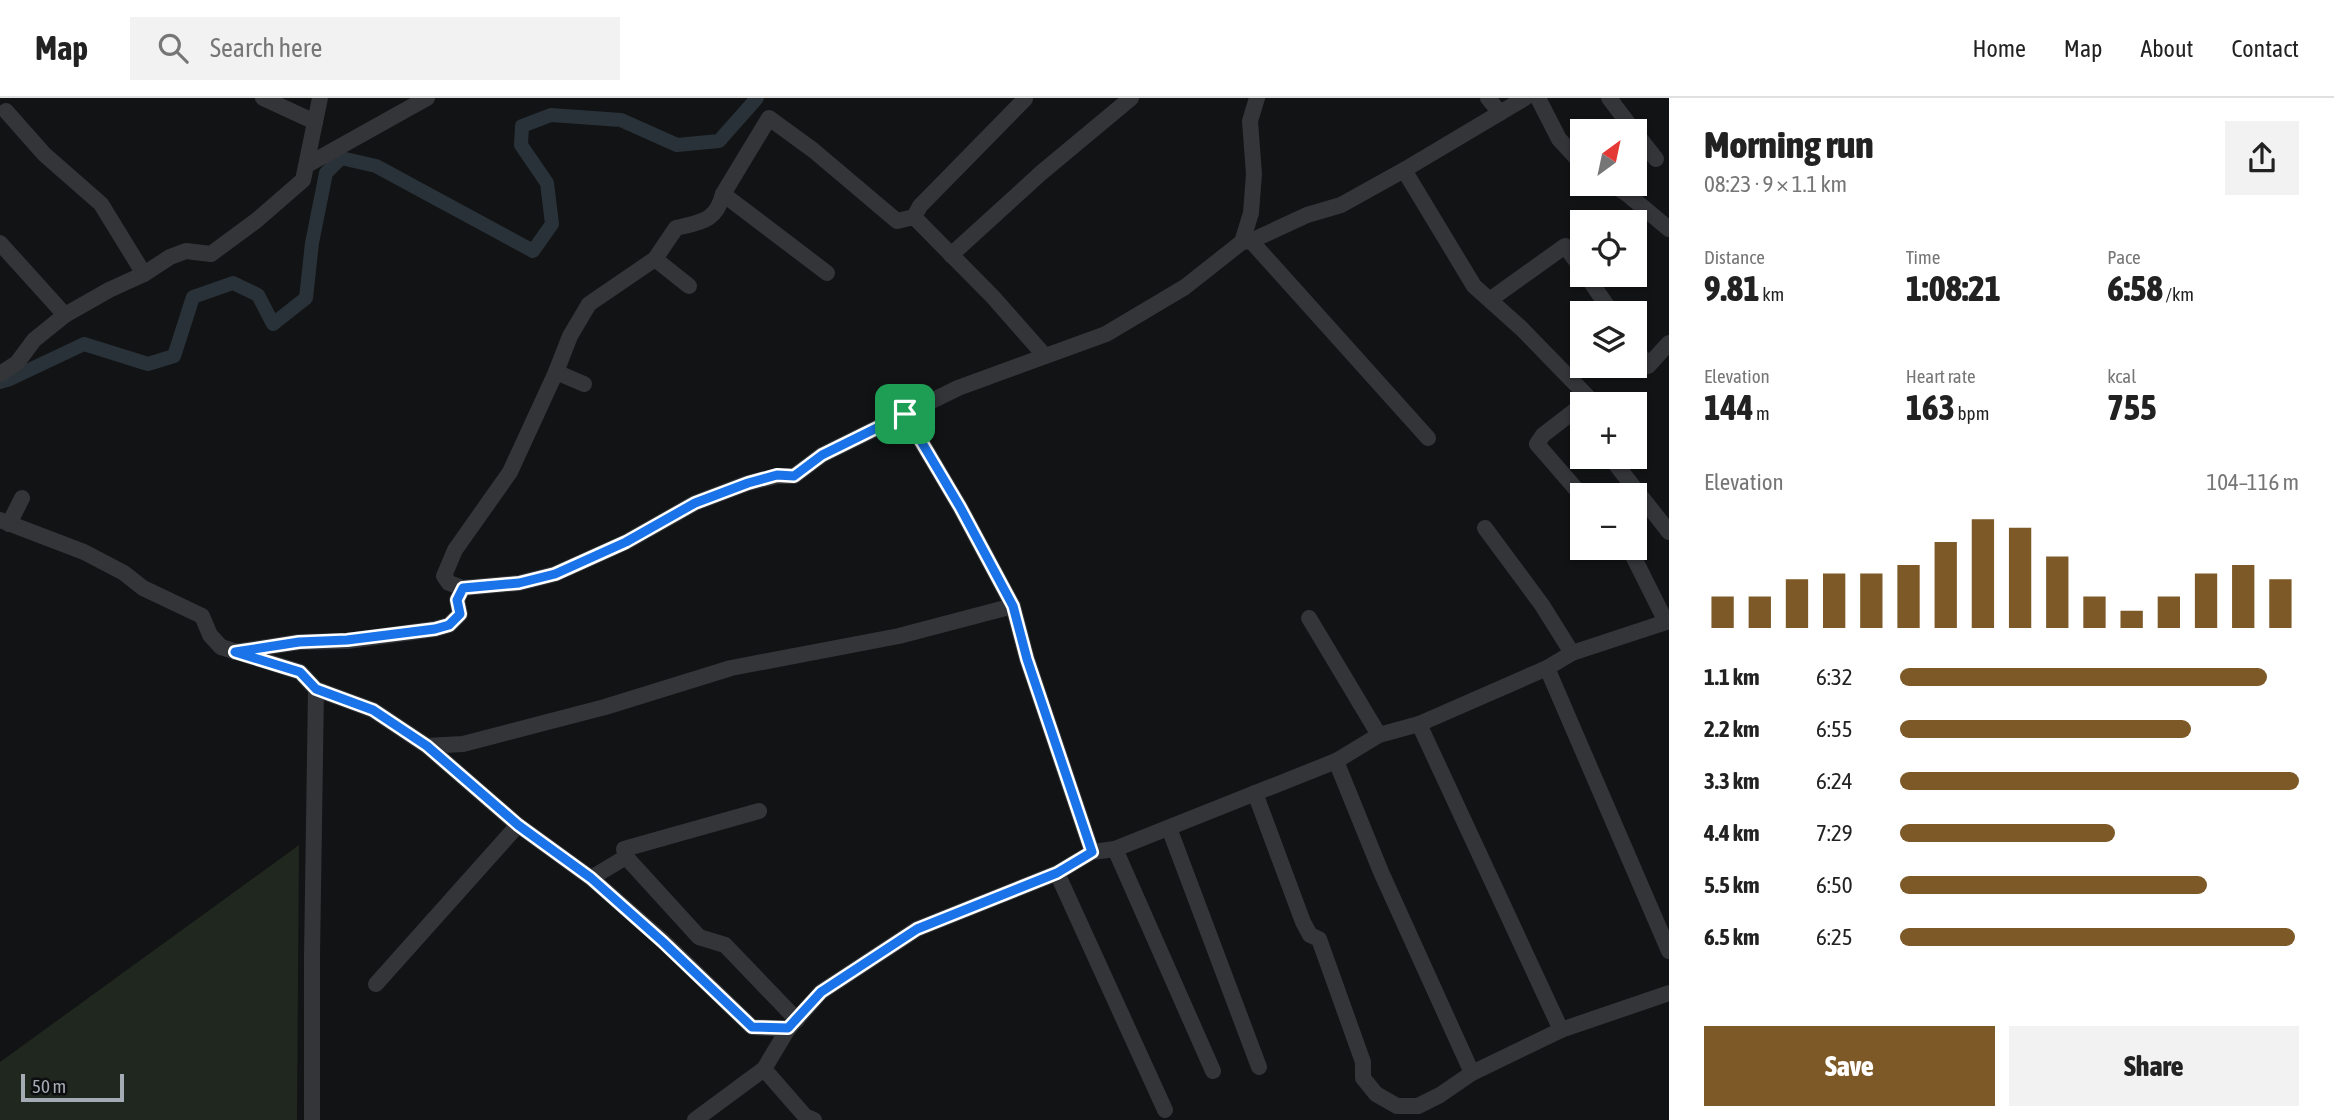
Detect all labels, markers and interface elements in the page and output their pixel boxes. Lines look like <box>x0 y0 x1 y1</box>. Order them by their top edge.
search box <box>130 17 620 80</box>
text: Map <box>35 29 88 67</box>
icon: search <box>154 29 192 67</box>
text: Search here <box>210 33 322 63</box>
text: Home <box>1972 35 2026 62</box>
text: Map <box>2064 35 2102 62</box>
text: About <box>2140 35 2193 62</box>
text: Contact <box>2231 35 2299 62</box>
north arrow <box>1570 119 1647 196</box>
map controls <box>1570 119 1647 560</box>
button: share <box>2225 121 2299 195</box>
text: Morning run <box>1704 123 1874 166</box>
text: 08:23 · 9 × 1.1 km <box>1704 171 1847 197</box>
button: locate <box>1570 210 1647 287</box>
text: Distance <box>1704 246 1765 268</box>
text: Time <box>1906 246 1940 268</box>
text: Pace <box>2107 246 2141 268</box>
text: 9.81 <box>1704 268 1760 308</box>
text: 1:08:21 <box>1906 268 2001 308</box>
text: 6:58 <box>2107 268 2163 308</box>
text: km <box>1760 283 1784 305</box>
text: /km <box>2163 283 2194 305</box>
button: layers <box>1570 301 1647 378</box>
text: Elevation <box>1704 365 1770 387</box>
text: Heart rate <box>1906 365 1976 387</box>
text: kcal <box>2107 365 2136 387</box>
pin <box>875 384 935 444</box>
text: 144 <box>1704 387 1753 427</box>
text: 163 <box>1906 387 1955 427</box>
text: 755 <box>2107 387 2157 427</box>
button: + <box>1570 392 1647 469</box>
icon: arrive <box>886 395 924 433</box>
text: m <box>1753 402 1770 424</box>
text: bpm <box>1955 402 1989 424</box>
text: Elevation <box>1704 469 1784 495</box>
text: 104–116 m <box>2206 469 2299 495</box>
button: − <box>1570 483 1647 560</box>
text: 1.1 km <box>1704 664 1760 690</box>
text: 6:32 <box>1816 664 1853 690</box>
text: 2.2 km <box>1704 716 1760 742</box>
text: 6:55 <box>1816 716 1853 742</box>
text: 3.3 km <box>1704 768 1760 794</box>
text: 6:24 <box>1816 768 1853 794</box>
text: 4.4 km <box>1704 820 1760 846</box>
text: 7:29 <box>1816 820 1853 846</box>
text: 5.5 km <box>1704 872 1760 898</box>
text: 6:50 <box>1816 872 1853 898</box>
text: 6.5 km <box>1704 924 1760 950</box>
text: 6:25 <box>1816 924 1853 950</box>
button: Save <box>1704 1026 1995 1106</box>
button: Share <box>2009 1026 2299 1106</box>
scale bar <box>21 1071 124 1103</box>
text: 50 m <box>32 1075 66 1097</box>

